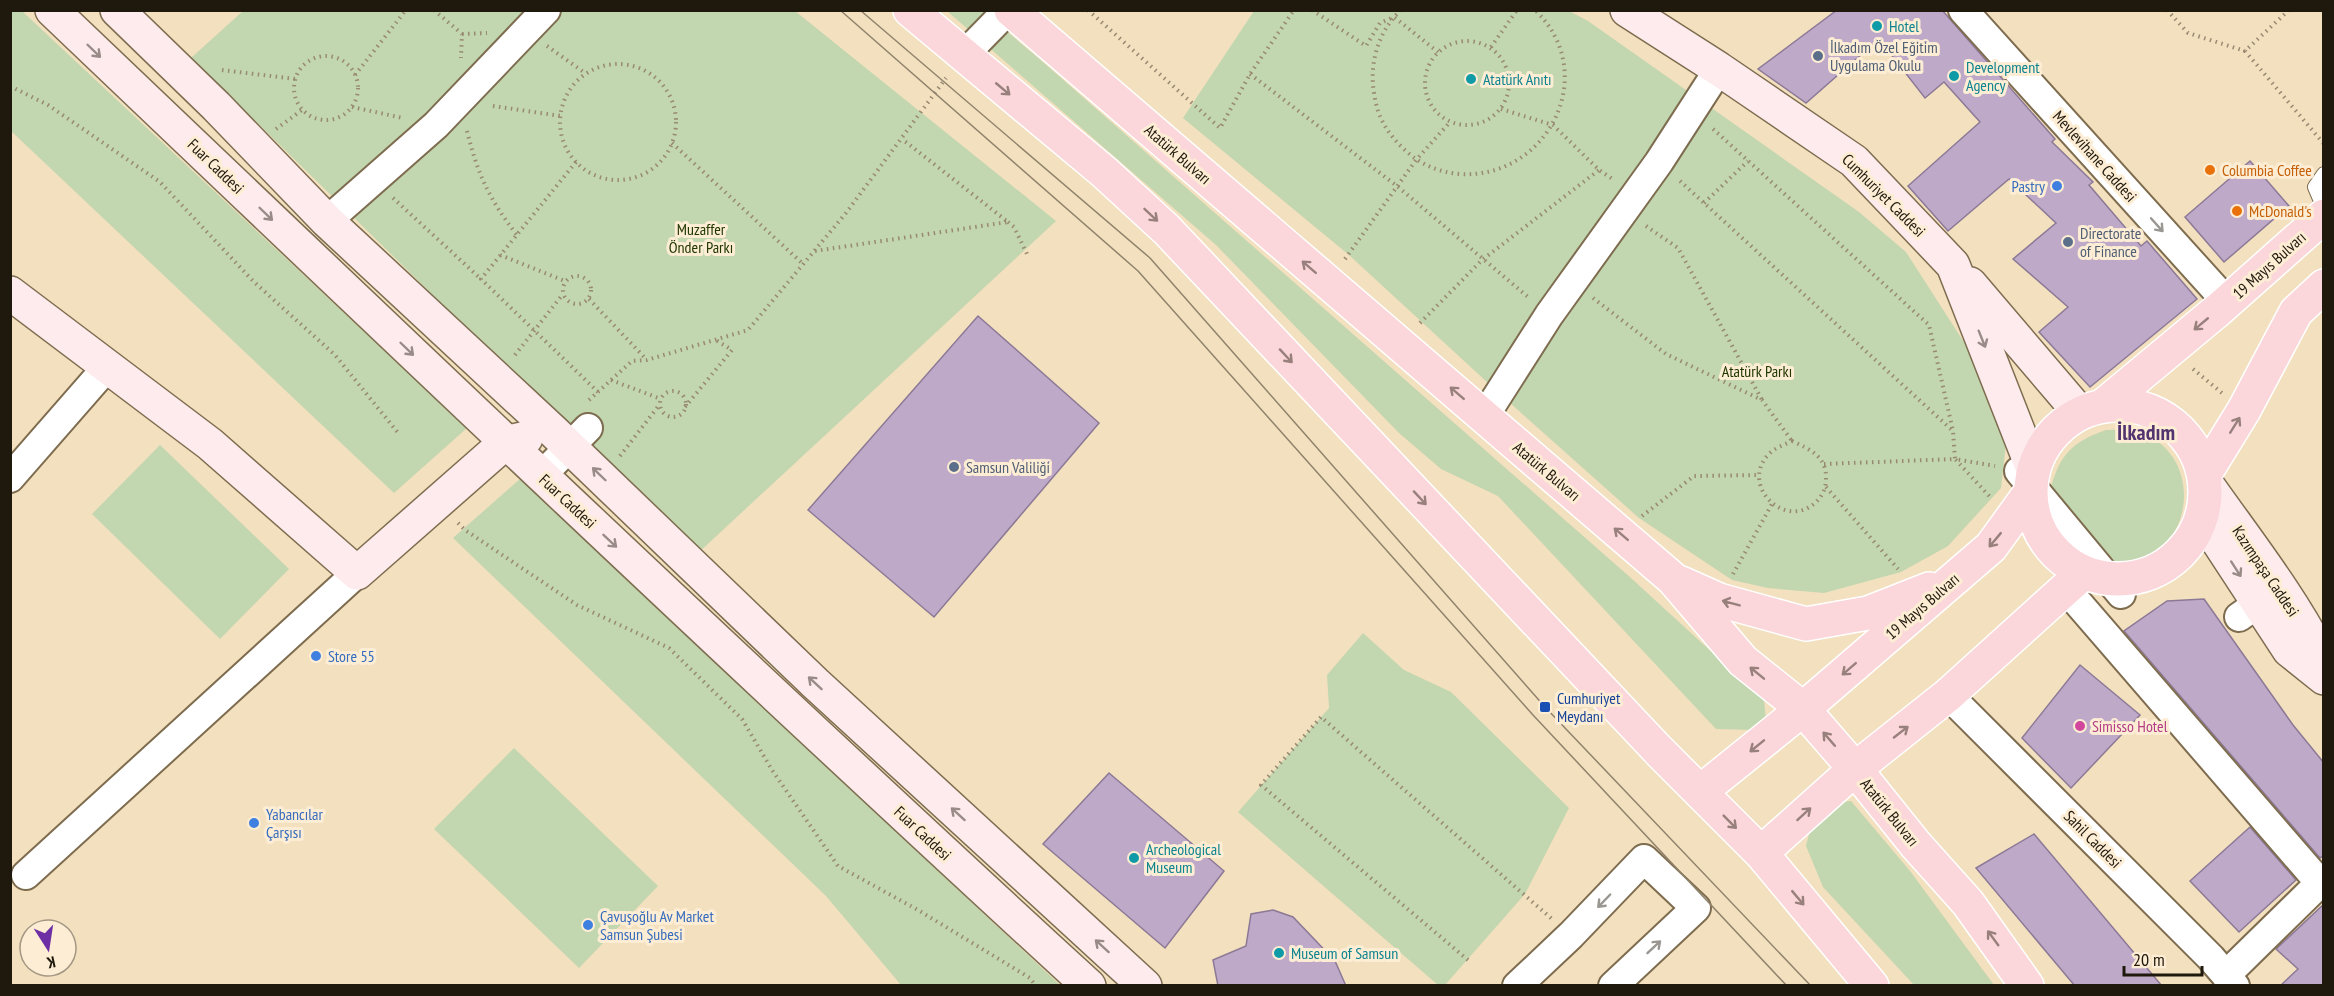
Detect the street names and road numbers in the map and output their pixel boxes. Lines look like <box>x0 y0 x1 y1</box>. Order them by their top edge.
street label: Mevlevihane Caddesi <box>2049 106 2141 206</box>
street label: Atatürk Bulvarı <box>1141 120 1215 188</box>
street label: Fuar Caddesi <box>184 134 248 198</box>
street label: Cumhuriyet Caddesi <box>1838 149 1930 241</box>
street label: 19 Mayıs Bulvarı <box>2228 227 2310 303</box>
street label: Atatürk Bulvarı <box>1509 437 1585 505</box>
street label: Fuar Caddesi <box>535 470 601 532</box>
street label: Kazımpaşa Caddesi <box>2228 522 2304 620</box>
street label: 19 Mayıs Bulvarı <box>1881 568 1963 644</box>
street label: Atatürk Bulvarı <box>1857 774 1923 850</box>
street label: Fuar Caddesi <box>890 802 956 864</box>
street label: Sahil Caddesi <box>2060 806 2126 872</box>

